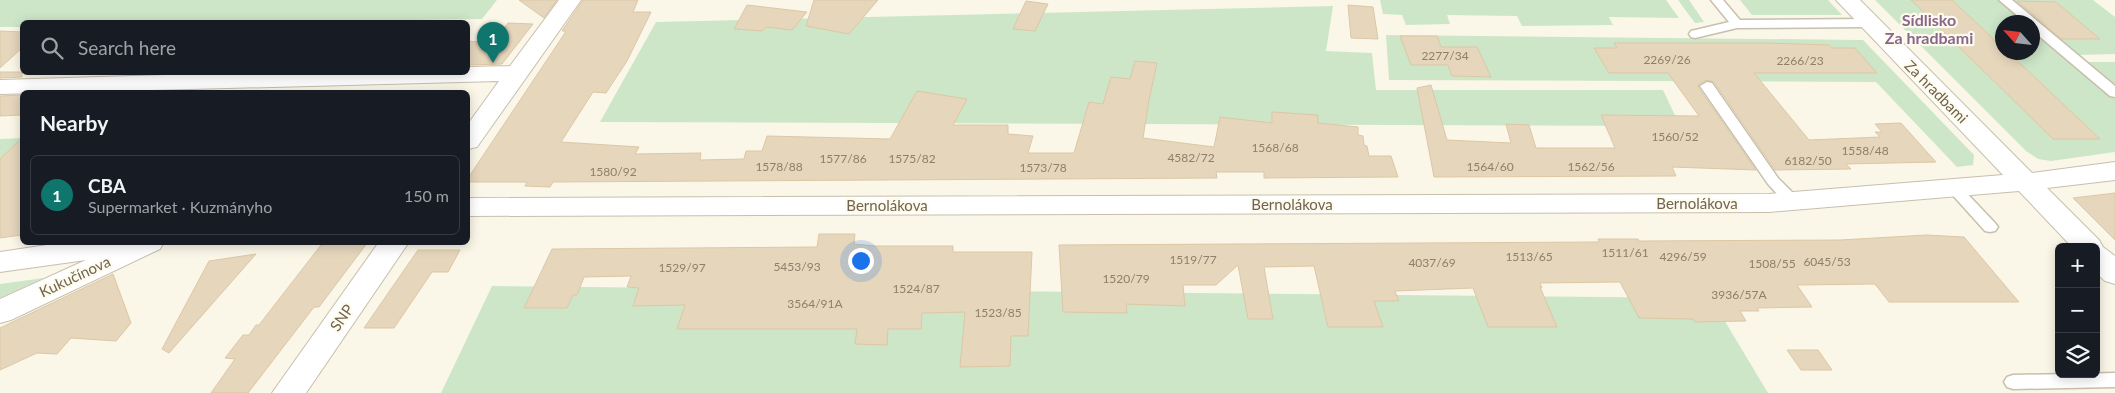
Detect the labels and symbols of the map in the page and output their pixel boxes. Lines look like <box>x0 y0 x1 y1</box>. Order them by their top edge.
district label: Sídlisko Za hradbami <box>1885 10 1973 47</box>
north arrow <box>1995 15 2040 60</box>
pin: 1 <box>477 22 509 63</box>
house number: 2277/34 <box>1421 48 1469 63</box>
house number: 2269/26 <box>1643 52 1691 67</box>
house number: 2266/23 <box>1776 53 1824 68</box>
street label: Za hradbami <box>1901 56 1972 127</box>
house number: 1560/52 <box>1651 129 1699 144</box>
house number: 1568/68 <box>1251 140 1299 155</box>
house number: 1558/48 <box>1841 143 1889 158</box>
house number: 4582/72 <box>1167 150 1215 165</box>
house number: 1577/86 <box>819 151 867 166</box>
house number: 1575/82 <box>888 151 936 166</box>
house number: 6182/50 <box>1784 153 1832 168</box>
house number: 1578/88 <box>755 159 803 174</box>
house number: 1564/60 <box>1466 159 1514 174</box>
house number: 1562/56 <box>1567 159 1615 174</box>
house number: 1573/78 <box>1019 160 1067 175</box>
house number: 1580/92 <box>589 164 637 179</box>
street label: Bernolákova <box>1656 194 1738 212</box>
street label: Bernolákova <box>1251 195 1333 213</box>
street label: Bernolákova <box>846 196 928 214</box>
house number: 1511/61 <box>1601 245 1649 260</box>
your location <box>848 248 874 274</box>
house number: 1513/65 <box>1505 249 1553 264</box>
house number: 4296/59 <box>1659 249 1707 264</box>
street label: Kukučínova <box>36 252 113 300</box>
house number: 1519/77 <box>1169 252 1217 267</box>
house number: 6045/53 <box>1803 254 1851 269</box>
house number: 4037/69 <box>1408 255 1456 270</box>
house number: 1508/55 <box>1748 256 1796 271</box>
house number: 5453/93 <box>773 259 821 274</box>
house number: 1529/97 <box>658 260 706 275</box>
house number: 1520/79 <box>1102 271 1150 286</box>
house number: 1524/87 <box>892 281 940 296</box>
house number: 3936/57A <box>1711 287 1768 302</box>
house number: 3564/91A <box>787 296 844 311</box>
street label: SNP <box>326 301 357 334</box>
house number: 1523/85 <box>974 305 1022 320</box>

